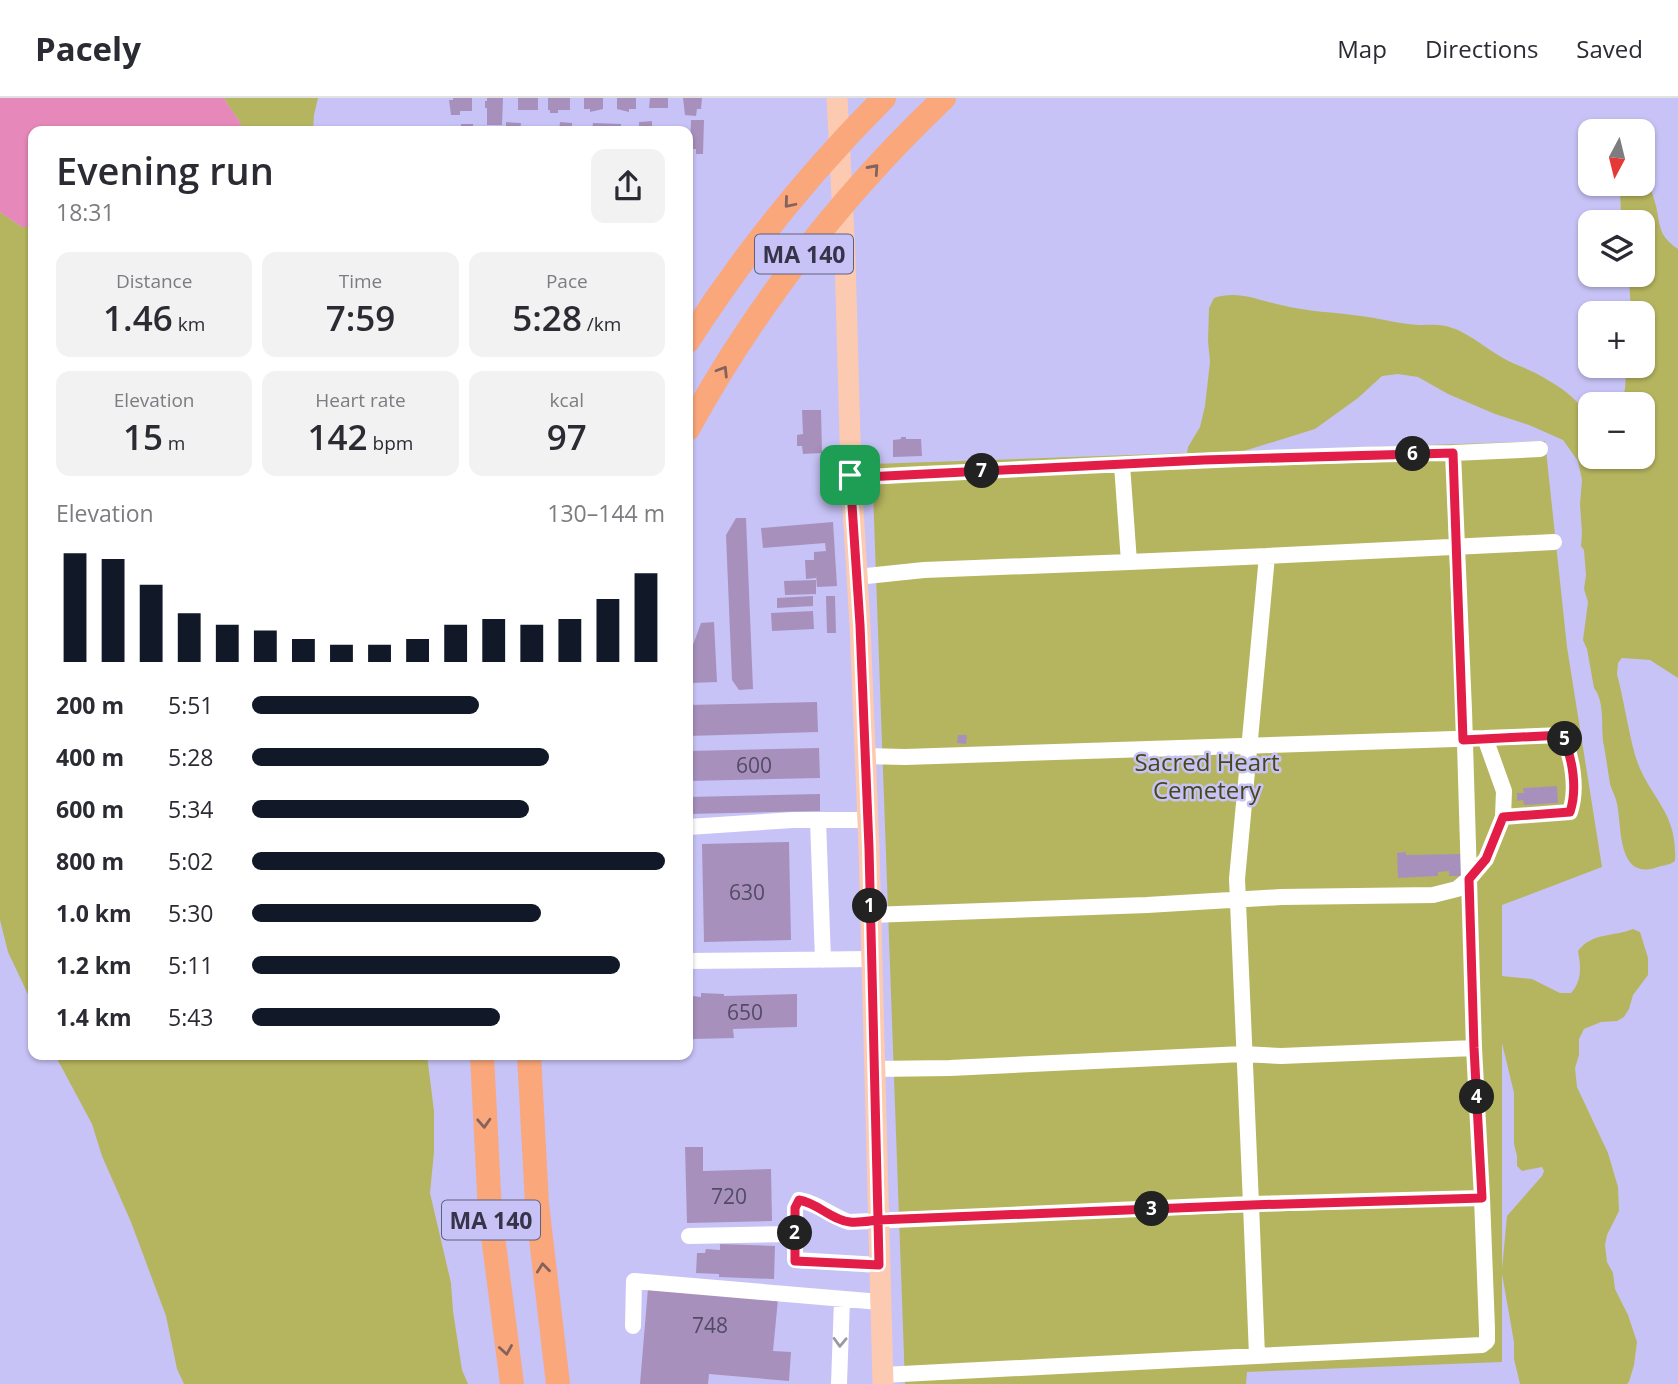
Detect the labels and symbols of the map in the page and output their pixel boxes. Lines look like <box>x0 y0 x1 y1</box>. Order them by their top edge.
north arrow <box>1578 119 1656 196</box>
one-way arrow <box>866 165 878 178</box>
one-way arrow <box>784 195 797 208</box>
road number: MA 140 <box>755 234 853 274</box>
one-way arrow <box>714 365 727 378</box>
pin: 6 <box>1396 436 1430 472</box>
pin <box>820 445 880 505</box>
pin: 7 <box>964 454 1000 488</box>
pin: 5 <box>1548 722 1582 756</box>
park label: Sacred Heart Cemetery <box>1134 745 1280 806</box>
house number: 600 <box>736 751 772 779</box>
house number: 630 <box>729 878 765 906</box>
pin: 1 <box>852 888 888 924</box>
house number: 650 <box>727 998 763 1026</box>
pin: 4 <box>1460 1080 1494 1114</box>
one-way arrow <box>477 1118 492 1129</box>
house number: 720 <box>711 1182 747 1210</box>
pin: 3 <box>1134 1192 1170 1226</box>
road number: MA 140 <box>442 1200 540 1240</box>
pin: 2 <box>778 1216 812 1250</box>
one-way arrow <box>535 1262 550 1274</box>
house number: 748 <box>692 1311 728 1339</box>
one-way arrow <box>833 1337 848 1348</box>
one-way arrow <box>498 1344 513 1356</box>

